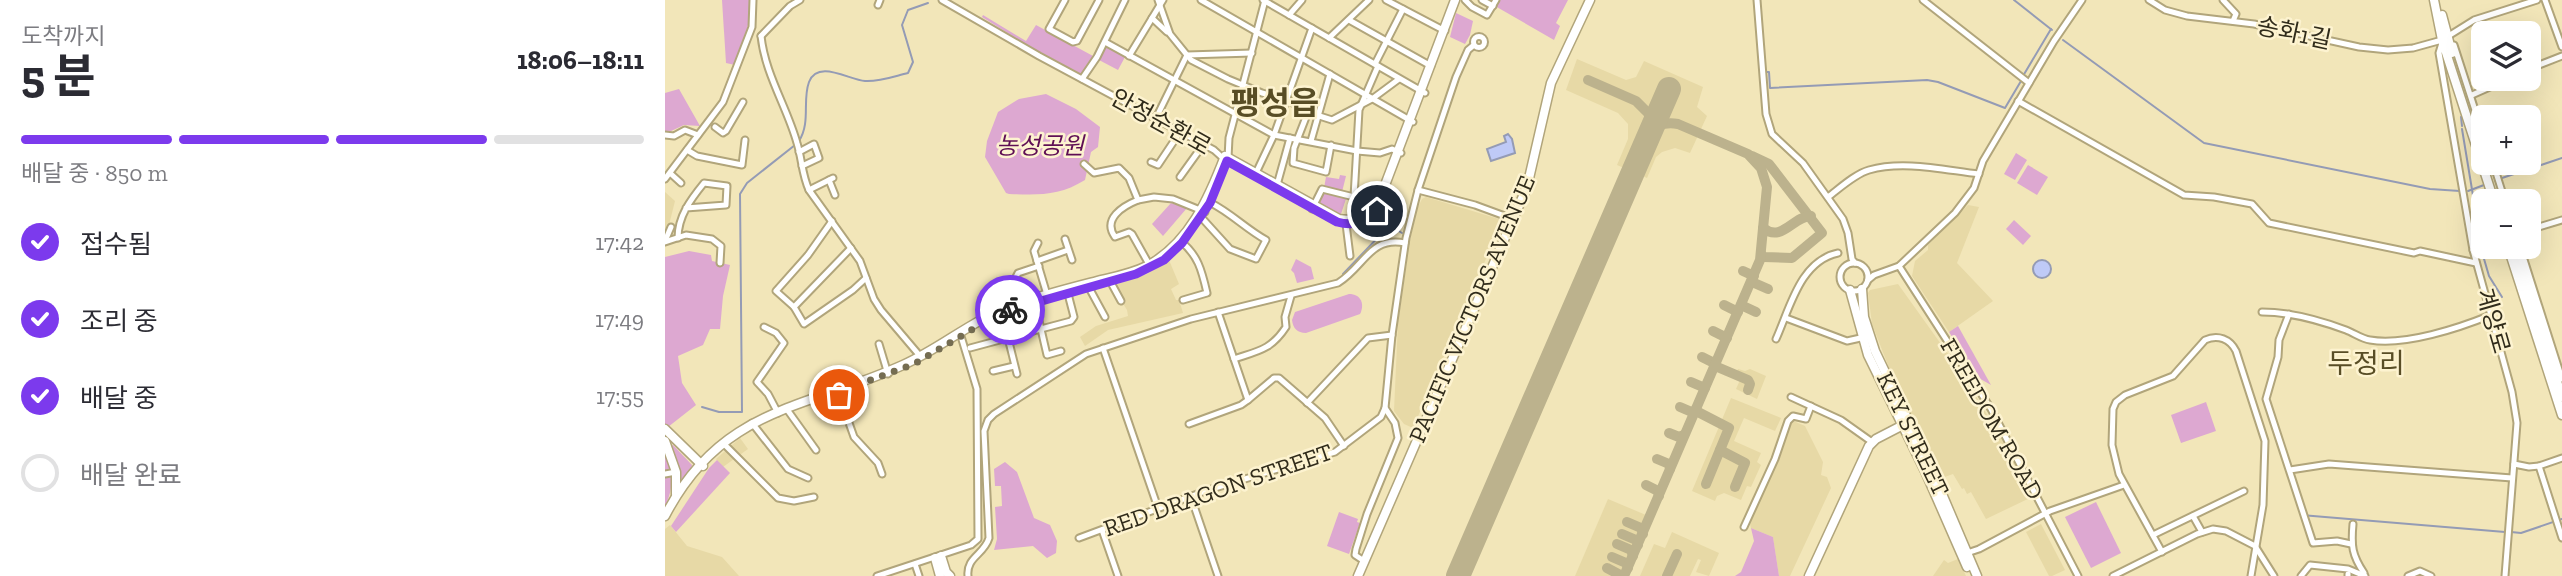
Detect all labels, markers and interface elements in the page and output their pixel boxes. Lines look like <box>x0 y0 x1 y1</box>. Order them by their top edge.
street label: 송화1길 <box>2254 10 2334 55</box>
map controls <box>2471 21 2541 259</box>
button: layers <box>2471 21 2541 91</box>
text: 도착까지 <box>21 22 106 50</box>
text: 18:06–18:11 <box>517 44 644 76</box>
text: 5 분 <box>21 49 96 104</box>
street label: 안정순환로 <box>1106 82 1217 161</box>
district label: 팽성읍 <box>1231 84 1319 122</box>
button: + <box>2471 105 2541 175</box>
park label: 농성공원 <box>996 131 1086 160</box>
text: 배달 중 · 850 m <box>21 159 168 187</box>
street label: PACIFIC VICTORS AVENUE <box>1402 171 1541 447</box>
pin <box>1347 181 1407 241</box>
button: − <box>2471 189 2541 259</box>
icon: home <box>1358 192 1396 230</box>
icon: check <box>21 223 59 261</box>
text: 접수됨 <box>80 228 152 260</box>
text: 17:42 <box>595 228 644 256</box>
courier <box>975 275 1045 345</box>
street label: 계양로 <box>2470 285 2517 357</box>
icon: bike <box>991 291 1029 329</box>
icon: check <box>21 300 59 338</box>
text: 조리 중 <box>80 305 158 337</box>
text: 17:49 <box>595 305 644 333</box>
street label: FREEDOM ROAD <box>1935 333 2050 504</box>
district label: 두정리 <box>2327 347 2405 380</box>
pin <box>809 365 869 425</box>
street label: KEY STREET <box>1871 367 1956 501</box>
icon: bag <box>820 376 858 414</box>
icon: check <box>21 377 59 415</box>
text: 배달 중 <box>80 382 158 414</box>
text: 17:55 <box>596 382 644 410</box>
street label: RED DRAGON STREET <box>1100 437 1336 542</box>
text: 배달 완료 <box>80 459 182 491</box>

